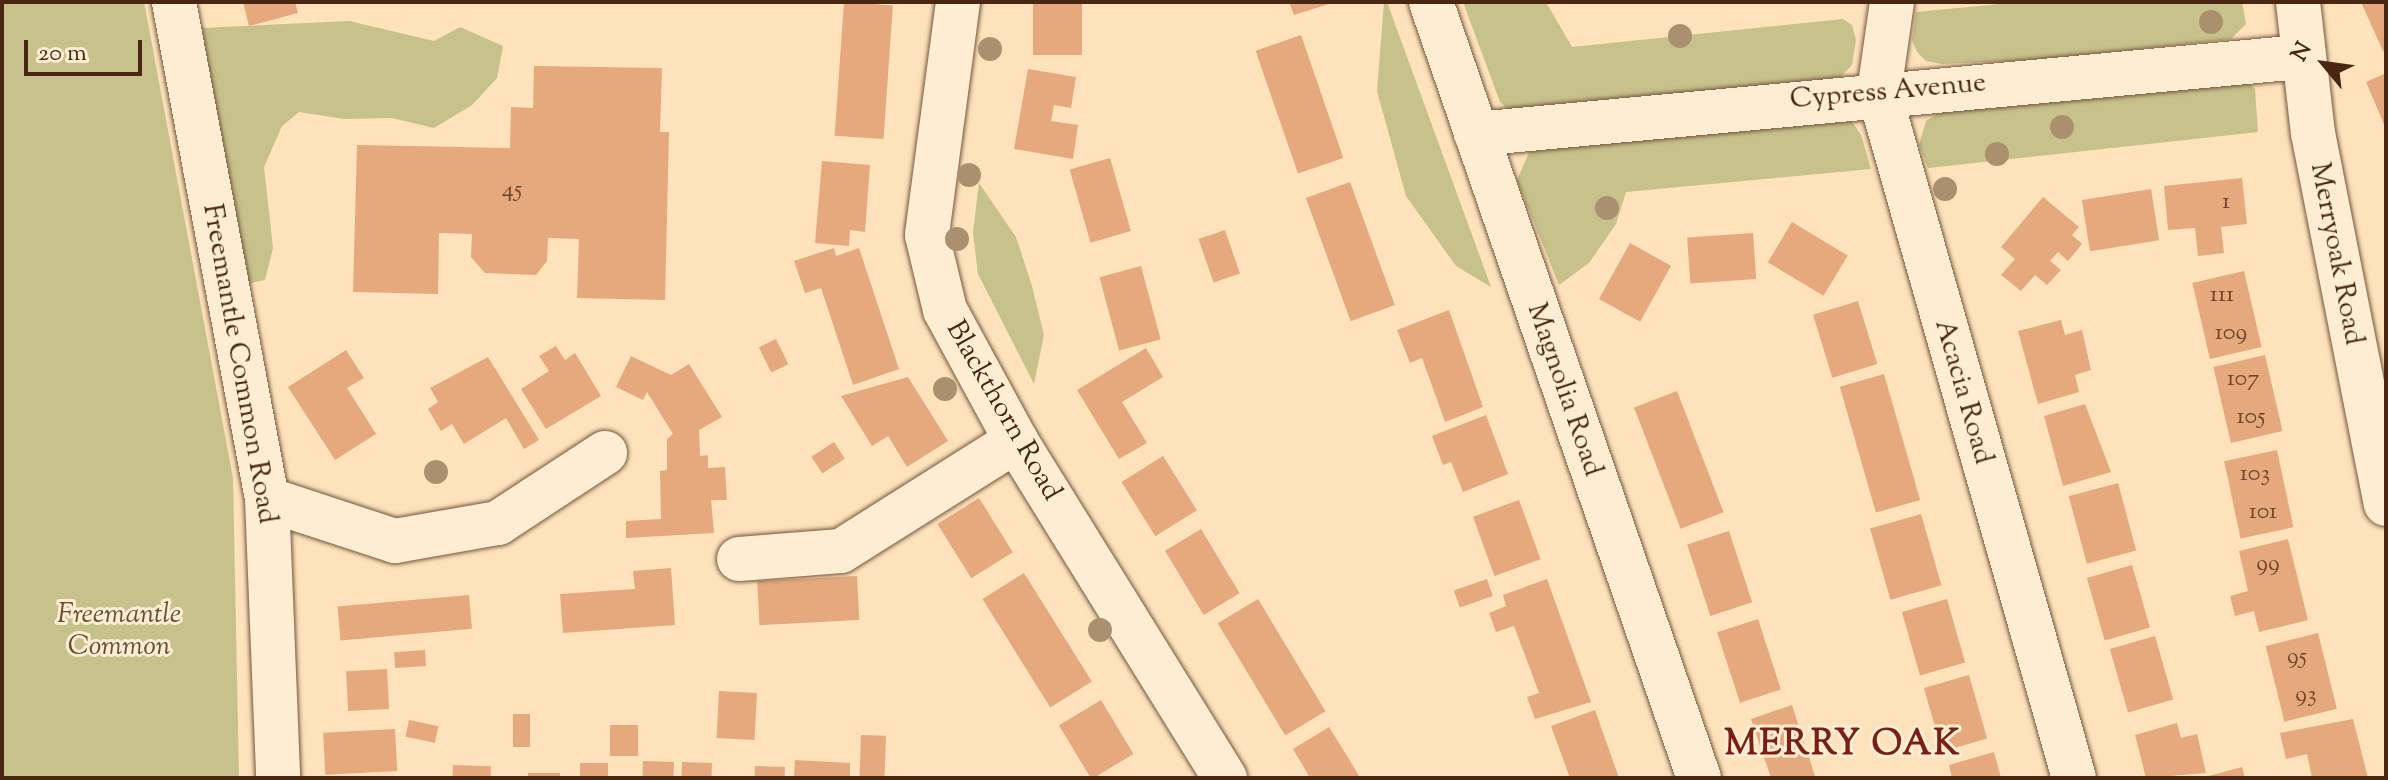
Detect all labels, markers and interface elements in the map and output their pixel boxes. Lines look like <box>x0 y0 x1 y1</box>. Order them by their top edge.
scale bar <box>28 24 146 74</box>
north arrow <box>2284 24 2364 104</box>
text: 20 m <box>38 37 87 71</box>
text: N <box>2285 37 2321 68</box>
street label: Cypress Avenue <box>1789 67 1987 117</box>
street label: Merryoak Road <box>2302 160 2370 348</box>
house number: 45 <box>502 177 522 205</box>
house number: 1 <box>2222 189 2230 217</box>
street label: Freemantle Common Road <box>194 202 284 526</box>
house number: 111 <box>2210 282 2234 310</box>
street label: Magnolia Road <box>1519 299 1609 481</box>
street label: Blackthorn Road <box>938 315 1068 507</box>
street label: Acacia Road <box>1926 316 2000 468</box>
house number: 109 <box>2215 320 2247 348</box>
house number: 107 <box>2227 366 2259 394</box>
house number: 105 <box>2237 404 2265 432</box>
house number: 103 <box>2240 461 2270 489</box>
house number: 101 <box>2249 499 2277 527</box>
house number: 99 <box>2256 551 2280 579</box>
park label: Freemantle Common <box>57 598 181 664</box>
house number: 95 <box>2287 644 2307 672</box>
house number: 93 <box>2295 682 2317 710</box>
district label: MERRY OAK <box>1724 724 1962 768</box>

